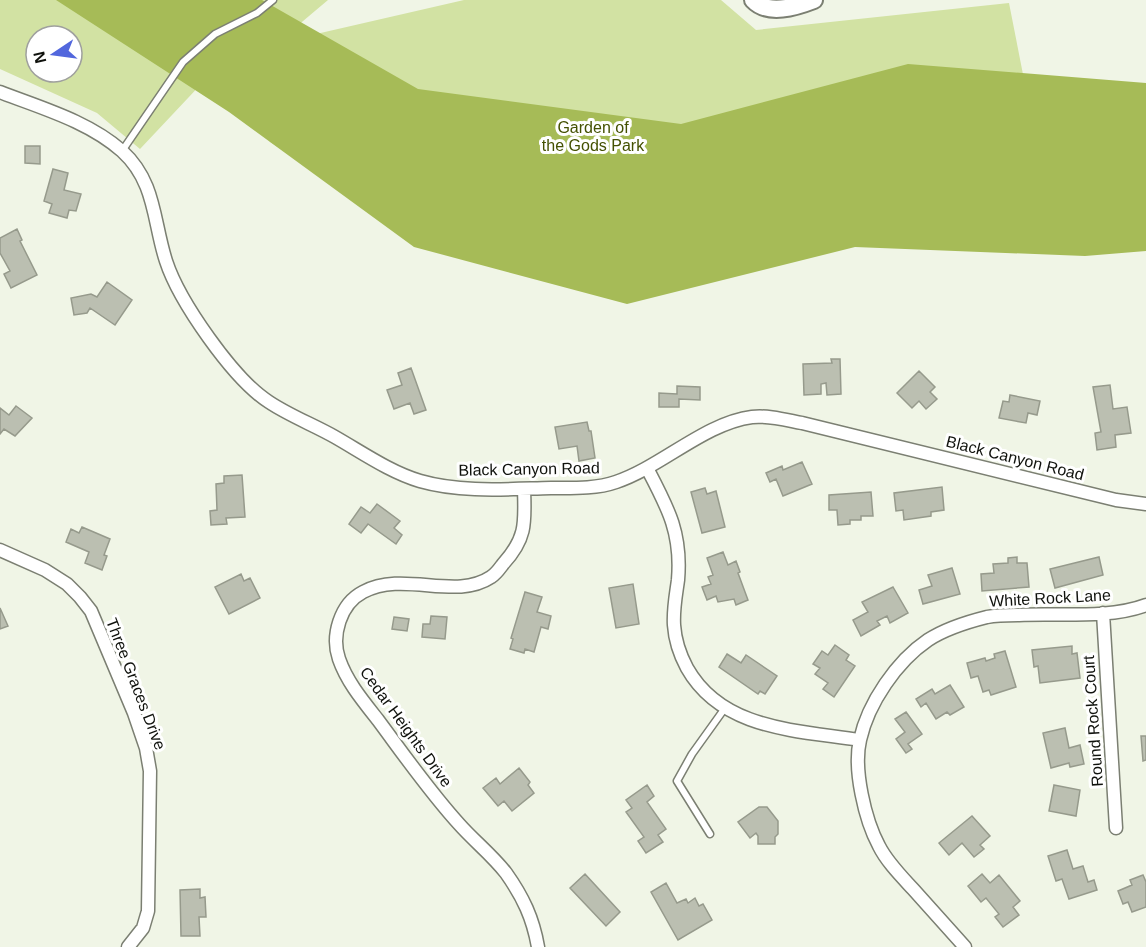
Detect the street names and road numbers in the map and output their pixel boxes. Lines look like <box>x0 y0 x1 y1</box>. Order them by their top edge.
street label: Black Canyon Road <box>944 433 1086 483</box>
street label: Black Canyon Road <box>458 459 600 479</box>
street label: White Rock Lane <box>989 586 1111 610</box>
street label: Three Graces Drive <box>103 616 169 752</box>
street label: Round Rock Court <box>1080 654 1106 787</box>
street label: Cedar Heights Drive <box>357 664 455 790</box>

